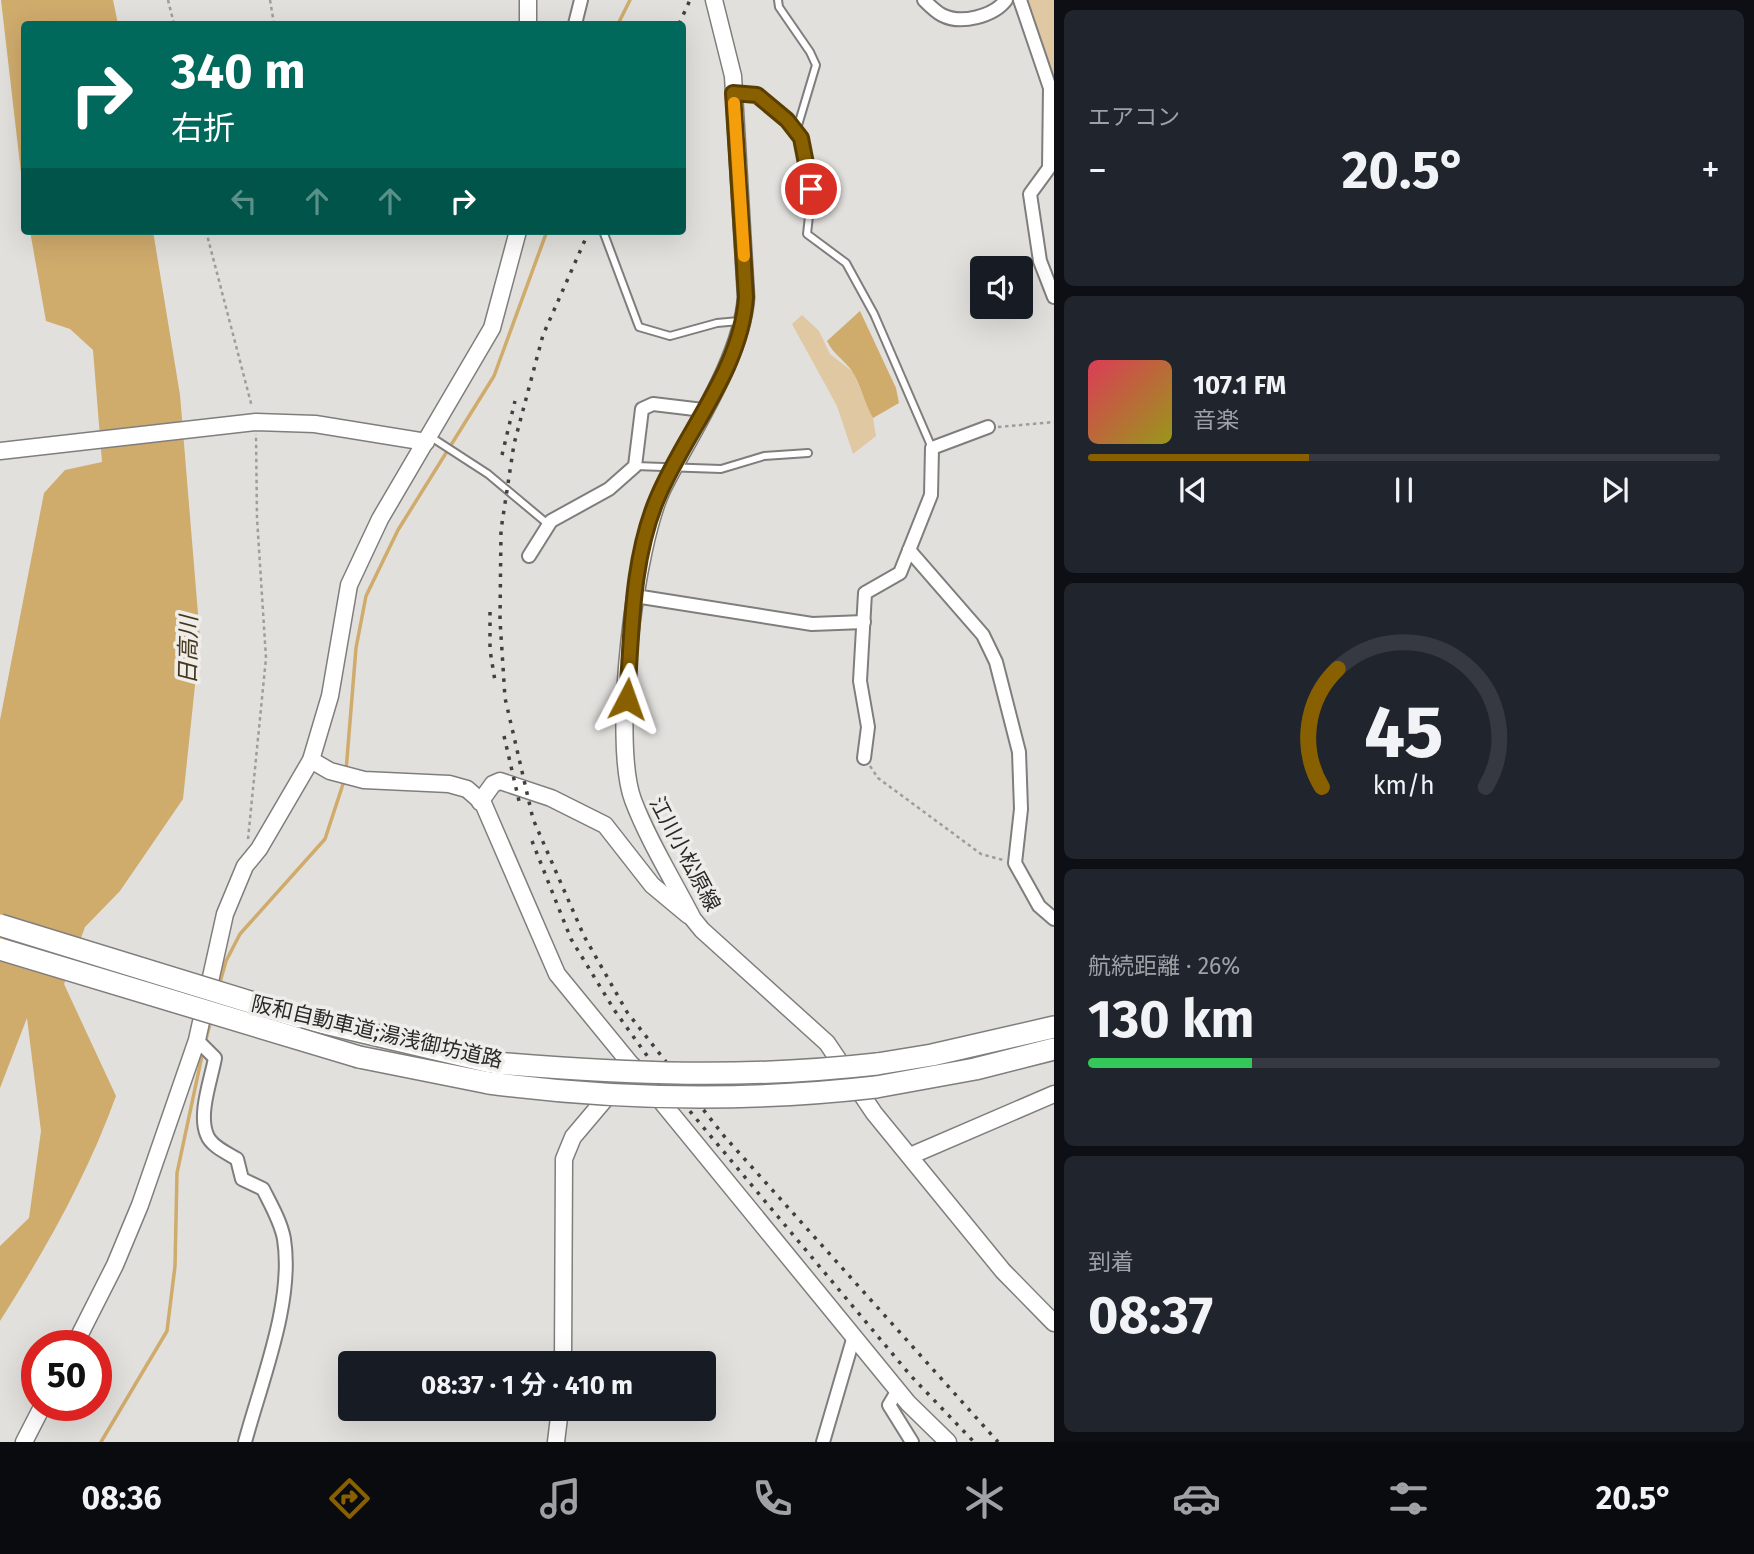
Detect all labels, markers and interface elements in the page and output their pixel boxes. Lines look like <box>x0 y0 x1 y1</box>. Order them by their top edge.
text: 340 m <box>171 42 306 101</box>
icon: right <box>56 49 147 140</box>
text: エアコン <box>1088 103 1180 131</box>
text: 右折 <box>171 109 235 147</box>
text: 20.5° <box>1342 139 1466 202</box>
text: − <box>1088 147 1107 193</box>
text: + <box>1701 147 1720 193</box>
pin <box>781 159 841 219</box>
icon: arrive <box>792 170 830 208</box>
icon: left <box>225 182 263 220</box>
icon: ahead <box>298 182 336 220</box>
icon: ahead <box>371 182 409 220</box>
icon: right <box>444 182 482 220</box>
map controls <box>970 256 1033 319</box>
button: sound <box>970 256 1033 319</box>
text: 107.1 FM <box>1193 370 1286 401</box>
text: 音楽 <box>1193 406 1239 434</box>
icon: previous <box>1174 471 1212 509</box>
icon: pause <box>1385 471 1423 509</box>
icon: next <box>1596 471 1634 509</box>
water label: 日高川 <box>173 612 203 685</box>
position arrow <box>590 662 664 736</box>
text: 45 <box>1364 689 1444 776</box>
text: km/h <box>1373 771 1435 801</box>
street label: 江川小松原線 <box>644 792 726 916</box>
text: 航続距離 · 26% <box>1088 952 1240 980</box>
text: 130 km <box>1088 988 1255 1051</box>
street label: 阪和自動車道;湯浅御坊道路 <box>249 990 505 1074</box>
text: 到着 <box>1088 1248 1134 1276</box>
text: 08:37 <box>1088 1284 1213 1347</box>
speed limit sign: 50 <box>21 1330 112 1421</box>
text: 08:37 · 1 分 · 410 m <box>421 1370 633 1401</box>
icon: directions <box>325 1474 374 1523</box>
icon: music <box>536 1474 585 1523</box>
icon: phone <box>748 1474 797 1523</box>
icon: climate <box>960 1474 1009 1523</box>
icon: car <box>1172 1474 1221 1523</box>
icon: filters <box>1384 1474 1433 1523</box>
text: 08:36 <box>81 1479 162 1517</box>
text: 20.5° <box>1596 1479 1673 1517</box>

